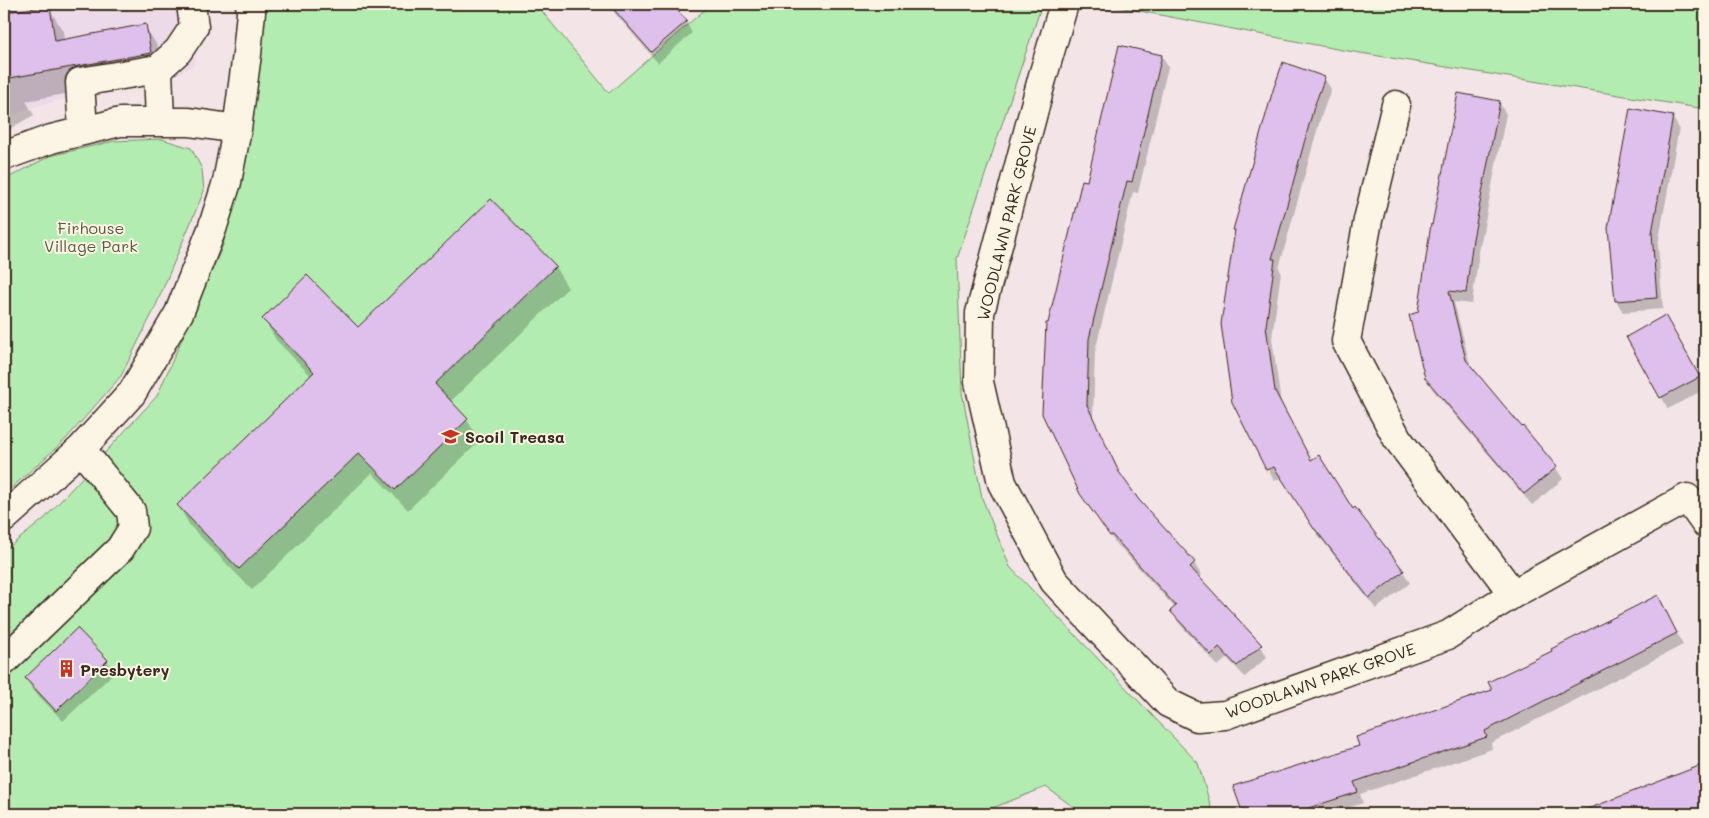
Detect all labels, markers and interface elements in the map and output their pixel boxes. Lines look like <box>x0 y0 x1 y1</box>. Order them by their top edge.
street label: WOODLAWN PARK GROVE <box>972 124 1040 322</box>
park label: Firhouse Village Park <box>44 217 138 256</box>
school or university icon: Scoil Treasa <box>441 426 461 446</box>
place label: Scoil Treasa <box>465 426 565 447</box>
street label: WOODLAWN PARK GROVE <box>1222 638 1418 722</box>
building icon: Presbytery <box>56 659 76 679</box>
place label: Presbytery <box>80 659 170 680</box>

